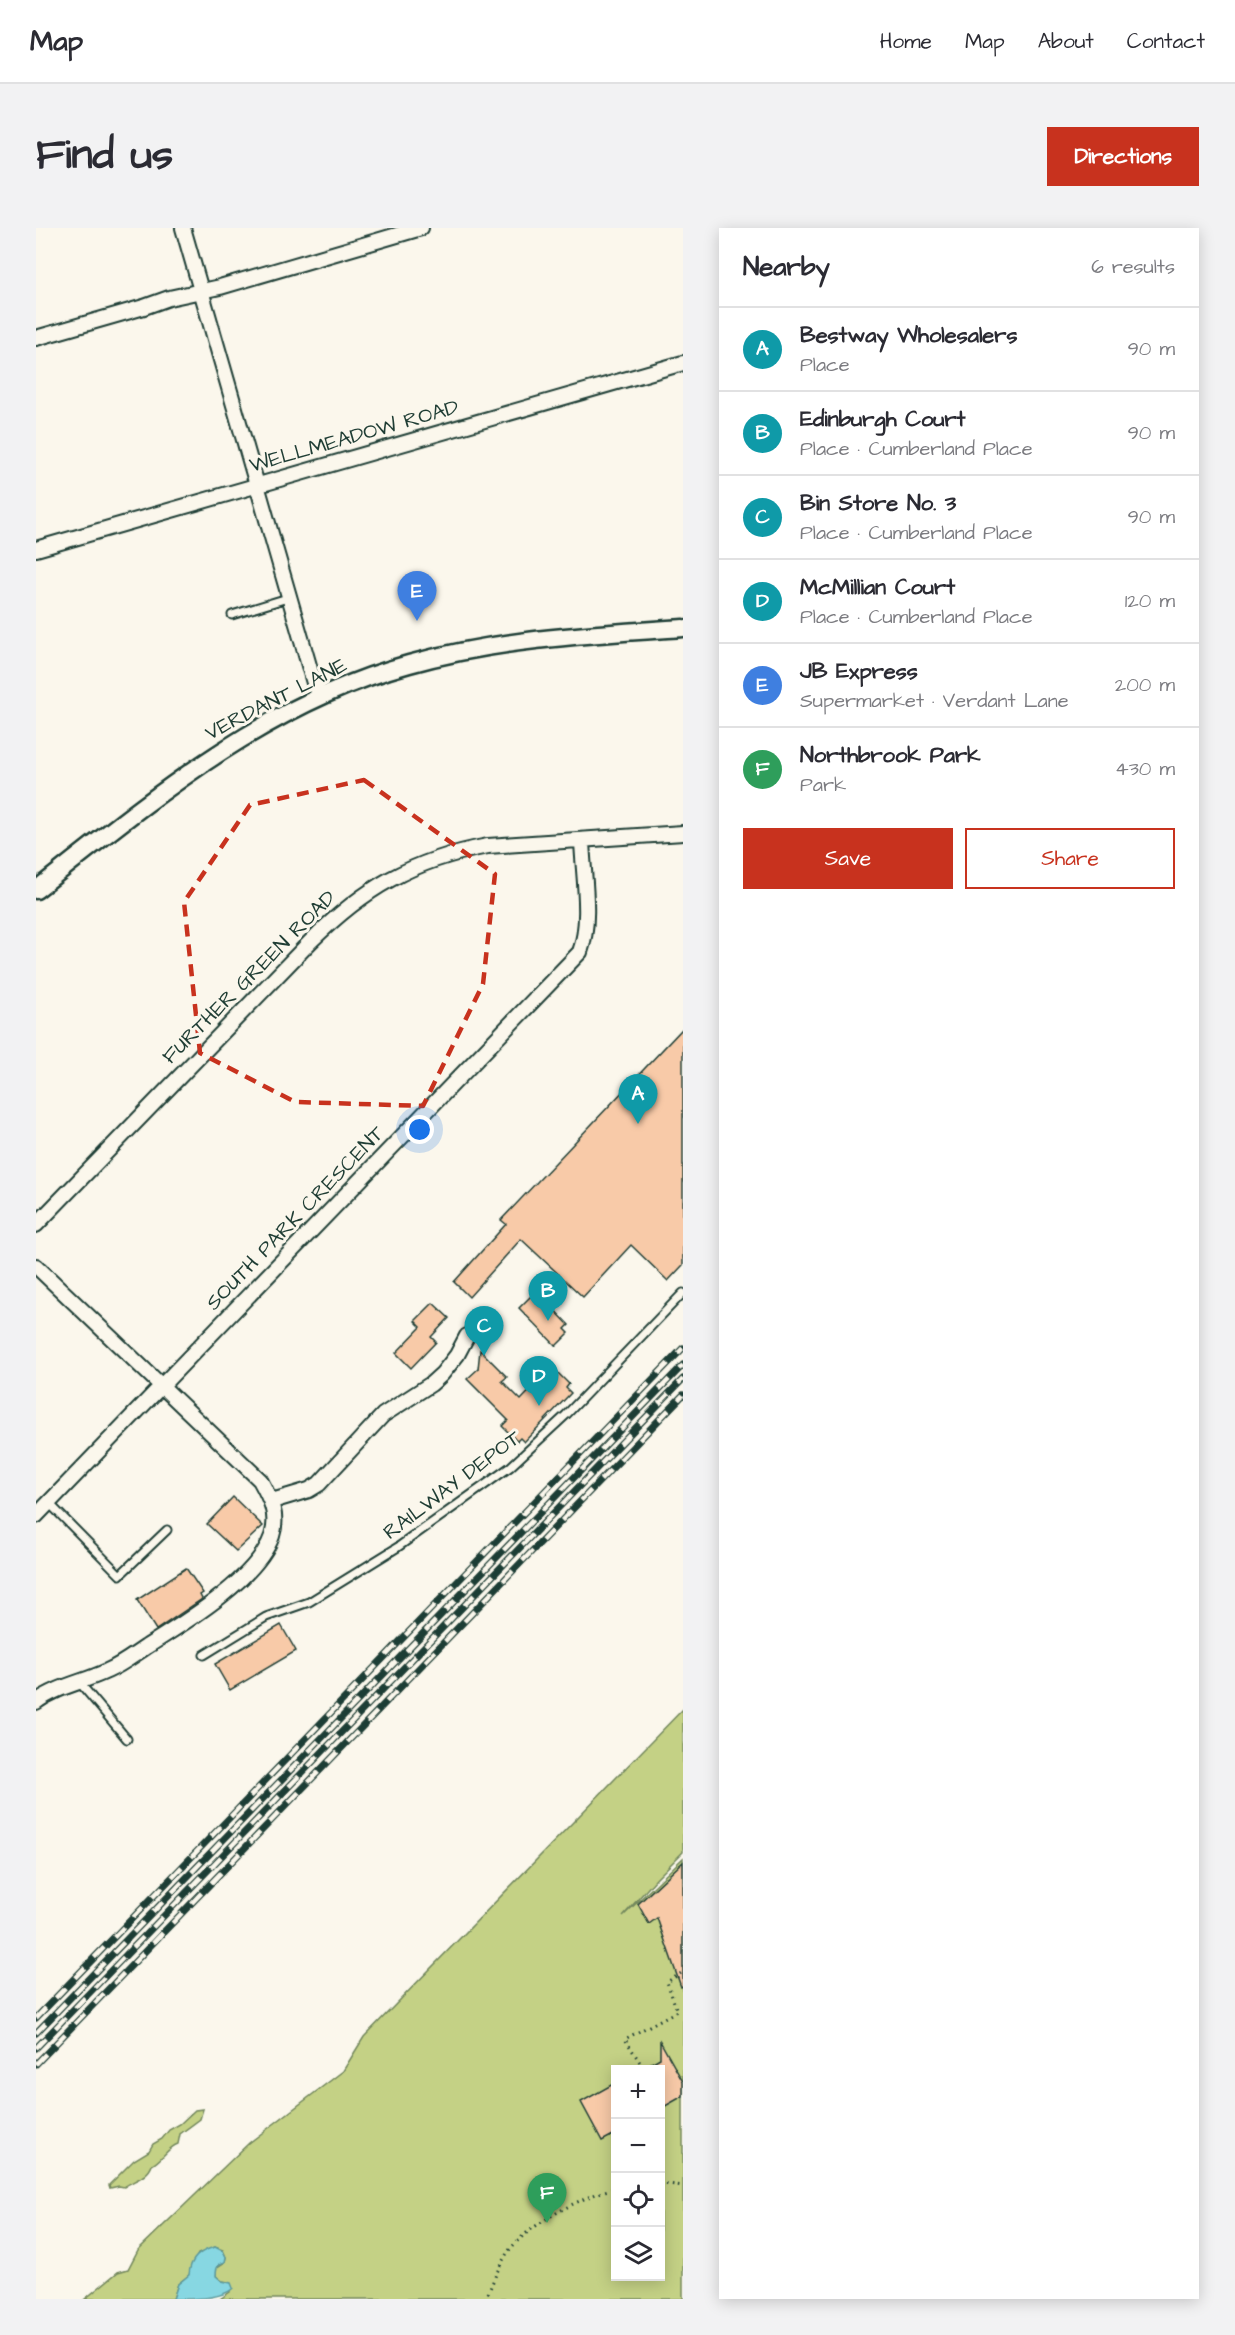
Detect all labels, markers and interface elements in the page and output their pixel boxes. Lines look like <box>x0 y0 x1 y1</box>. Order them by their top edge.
text: Map <box>30 22 83 61</box>
text: Home <box>880 27 932 56</box>
text: Map <box>965 27 1005 56</box>
text: About <box>1038 27 1094 56</box>
text: Contact <box>1127 27 1205 56</box>
text: Find us <box>36 127 173 185</box>
button: Directions <box>1047 127 1199 186</box>
text: Nearby <box>743 249 830 285</box>
text: 6 results <box>1091 253 1175 281</box>
text: Bestway Wholesalers <box>800 320 1017 351</box>
text: A <box>756 335 769 363</box>
text: 90 m <box>1127 335 1175 363</box>
text: Place <box>800 351 850 379</box>
street label: WELLMEADOW ROAD <box>246 392 462 480</box>
text: Edinburgh Court <box>800 404 966 435</box>
text: B <box>755 419 770 447</box>
text: 90 m <box>1127 419 1175 447</box>
text: Place · Cumberland Place <box>800 435 1032 463</box>
text: Bin Store No. 3 <box>800 488 956 519</box>
text: C <box>755 503 770 531</box>
text: 90 m <box>1127 503 1175 531</box>
text: Place · Cumberland Place <box>800 519 1032 547</box>
pin: E <box>398 572 436 621</box>
text: McMillian Court <box>800 572 955 603</box>
text: D <box>756 587 769 615</box>
text: 120 m <box>1125 587 1175 615</box>
text: Place · Cumberland Place <box>800 603 1032 631</box>
street label: VERDANT LANE <box>200 650 353 747</box>
text: JB Express <box>800 656 918 687</box>
text: E <box>757 671 768 699</box>
text: 200 m <box>1115 671 1175 699</box>
text: Supermarket · Verdant Lane <box>800 687 1069 715</box>
text: Northbrook Park <box>800 740 981 771</box>
text: F <box>756 755 769 783</box>
text: 430 m <box>1115 755 1175 783</box>
text: Park <box>800 771 846 799</box>
button: Save <box>743 828 953 889</box>
button: Share <box>965 828 1175 889</box>
street label: FURTHER GREEN ROAD <box>156 883 343 1070</box>
pin: A <box>618 1074 658 1124</box>
your location <box>405 1115 434 1144</box>
street label: SOUTH PARK CRESCENT <box>199 1119 391 1316</box>
pin: B <box>528 1272 568 1321</box>
pin: C <box>464 1306 504 1356</box>
pin: D <box>520 1356 558 1406</box>
street label: RAILWAY DEPOT <box>377 1423 528 1546</box>
map controls <box>611 2065 665 2281</box>
button: + <box>611 2065 665 2119</box>
button: − <box>611 2119 665 2173</box>
button: locate <box>611 2173 665 2227</box>
pin: F <box>528 2174 566 2223</box>
button: layers <box>611 2227 665 2281</box>

